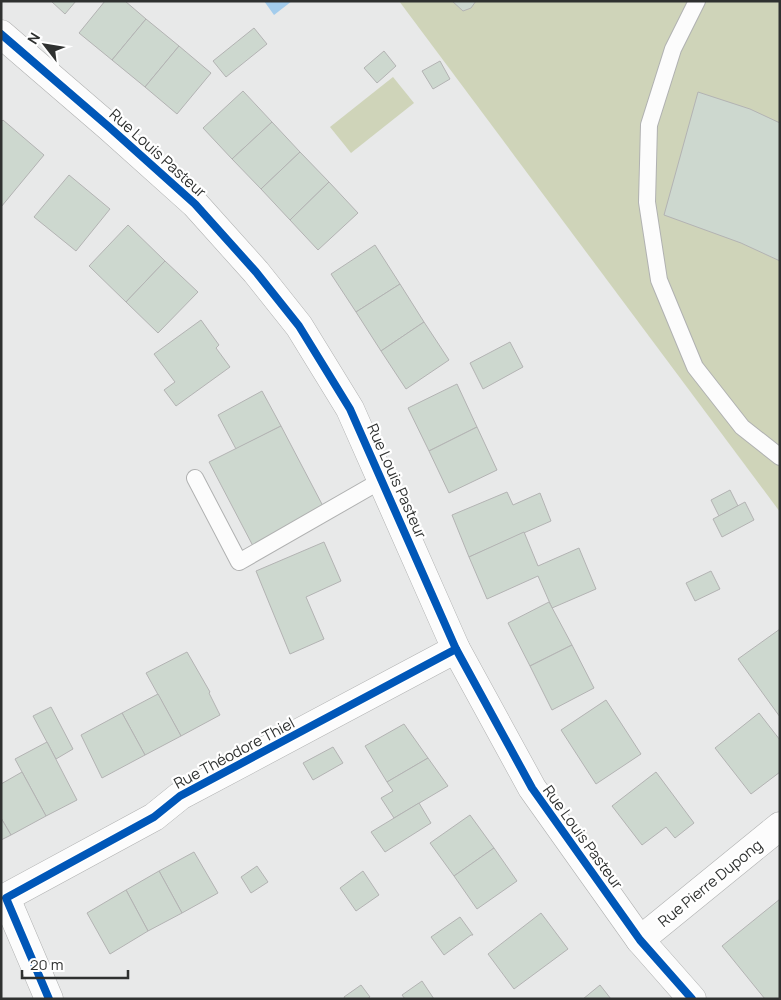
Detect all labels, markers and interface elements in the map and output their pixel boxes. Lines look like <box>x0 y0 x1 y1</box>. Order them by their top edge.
north arrow <box>20 20 70 70</box>
text: N <box>23 29 44 47</box>
street label: Rue Louis Pasteur <box>105 104 211 203</box>
street label: Rue Louis Pasteur <box>362 420 432 542</box>
street label: Rue Théodore Thiel <box>170 712 298 794</box>
street label: Rue Louis Pasteur <box>538 781 628 894</box>
street label: Rue Pierre Dupong <box>653 834 767 932</box>
scale bar <box>22 948 129 980</box>
text: 20 m <box>30 954 63 975</box>

